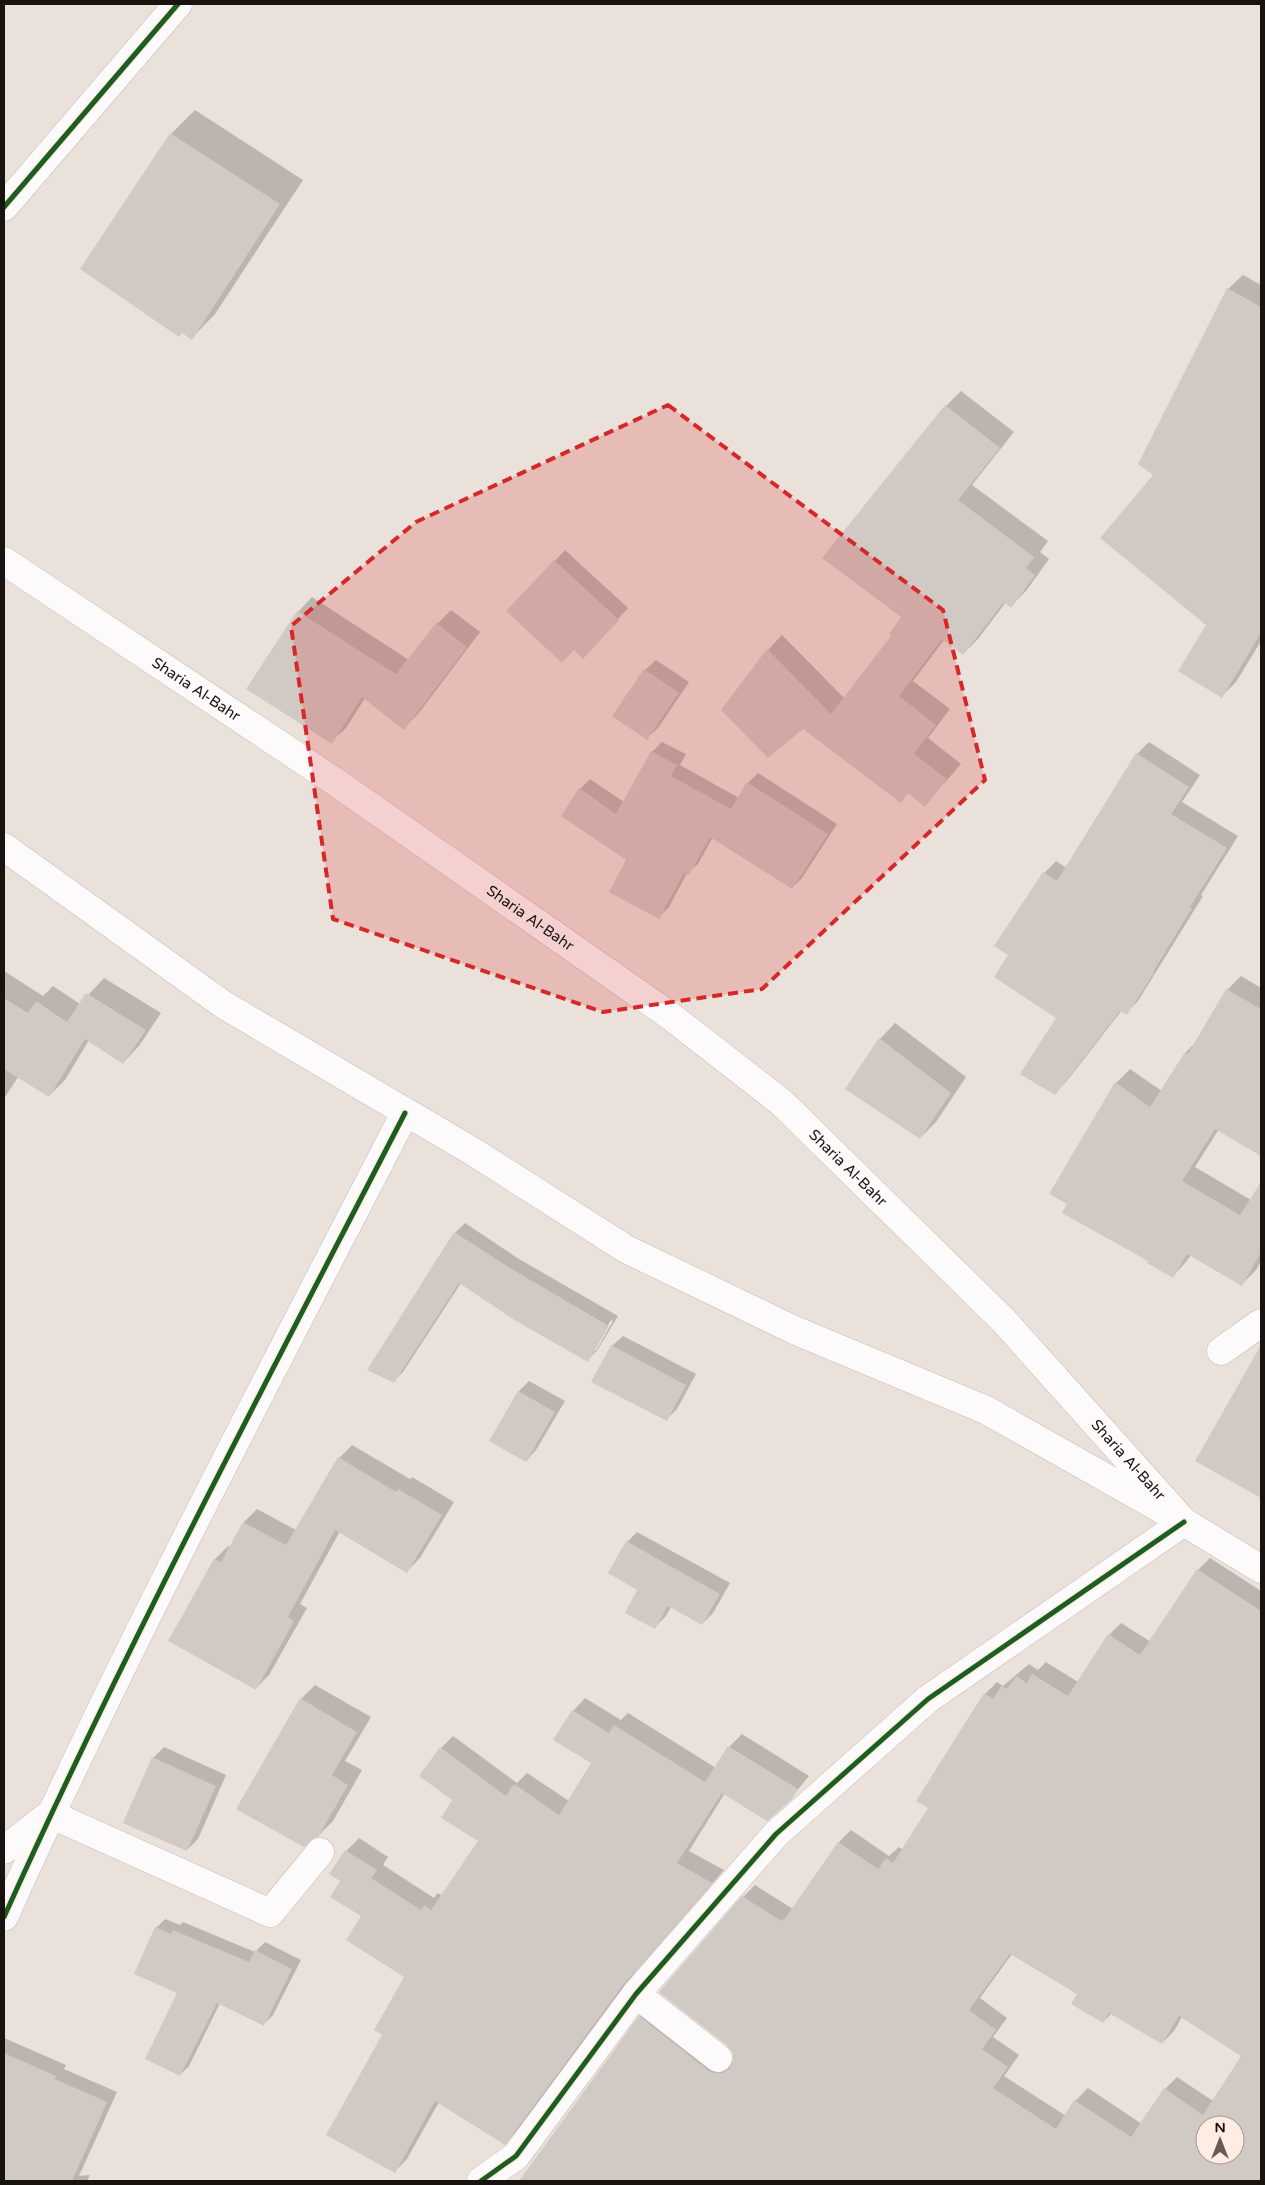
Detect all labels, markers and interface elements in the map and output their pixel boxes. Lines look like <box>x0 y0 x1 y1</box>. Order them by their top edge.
street label: Sharia Al-Bahr <box>149 653 244 725</box>
street label: Sharia Al-Bahr <box>483 881 578 955</box>
street label: Sharia Al-Bahr <box>805 1126 891 1210</box>
street label: Sharia Al-Bahr <box>1087 1416 1169 1504</box>
north arrow <box>1195 2115 1245 2165</box>
text: N <box>1214 2119 1226 2136</box>

